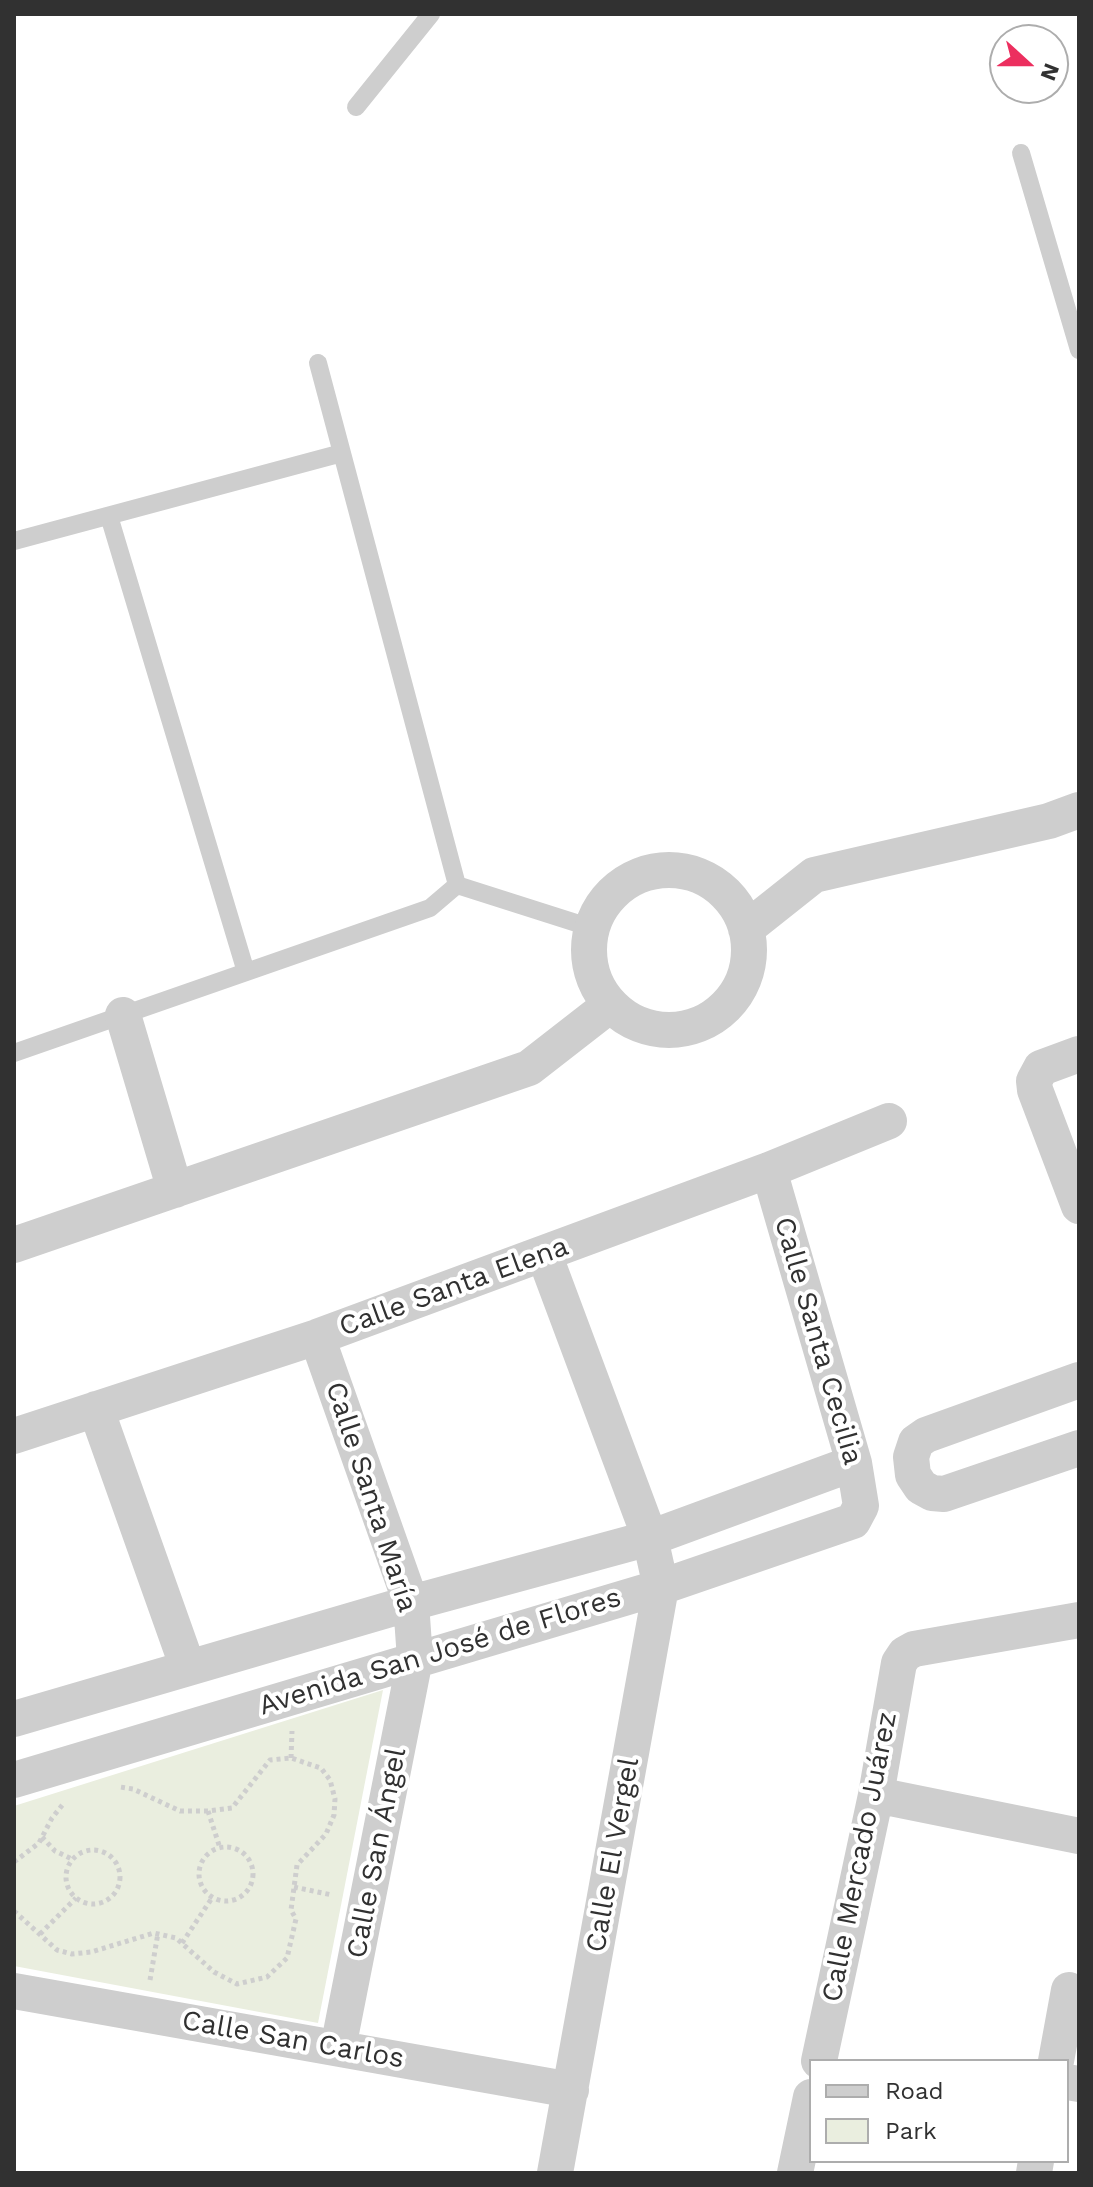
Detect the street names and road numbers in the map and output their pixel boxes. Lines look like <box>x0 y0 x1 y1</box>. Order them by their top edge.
street label: Calle Santa Cecilia <box>767 1213 869 1469</box>
street label: Calle Santa Elena <box>335 1230 573 1344</box>
street label: Calle Santa María <box>318 1378 424 1616</box>
street label: Avenida San José de Flores <box>255 1581 625 1723</box>
street label: Calle Mercado Juárez <box>815 1709 905 2005</box>
street label: Calle San Ángel <box>340 1745 414 1961</box>
street label: Calle El Vergel <box>579 1755 647 1955</box>
street label: Calle San Carlos <box>179 2004 407 2076</box>

